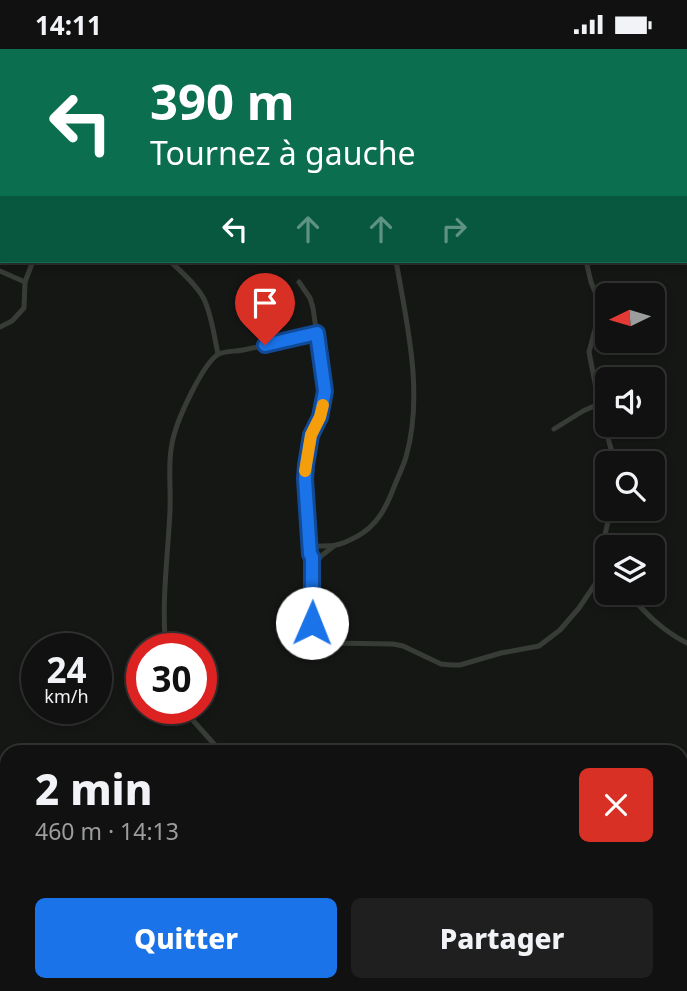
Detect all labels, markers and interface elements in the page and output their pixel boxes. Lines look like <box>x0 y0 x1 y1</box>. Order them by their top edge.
text: 14:11 <box>35 7 102 43</box>
text: 390 m <box>150 68 295 134</box>
icon: left <box>35 77 126 168</box>
text: Tournez à gauche <box>150 131 416 174</box>
icon: left <box>216 210 254 248</box>
icon: ahead <box>289 210 327 248</box>
icon: ahead <box>362 210 400 248</box>
icon: right <box>435 210 473 248</box>
pin <box>235 273 295 345</box>
north arrow <box>595 283 665 353</box>
map controls <box>595 283 665 605</box>
icon: arrive <box>246 284 284 322</box>
button: sound <box>595 367 665 437</box>
button: search <box>595 451 665 521</box>
button: layers <box>595 535 665 605</box>
position arrow <box>275 586 349 660</box>
speed limit sign: 30 <box>126 633 217 724</box>
text: 24 <box>46 646 87 693</box>
text: km/h <box>44 684 89 708</box>
text: 2 min <box>35 760 152 817</box>
button: close <box>579 768 653 842</box>
text: 460 m · 14:13 <box>35 815 179 847</box>
button: Quitter <box>35 898 337 978</box>
button: Partager <box>351 898 653 978</box>

